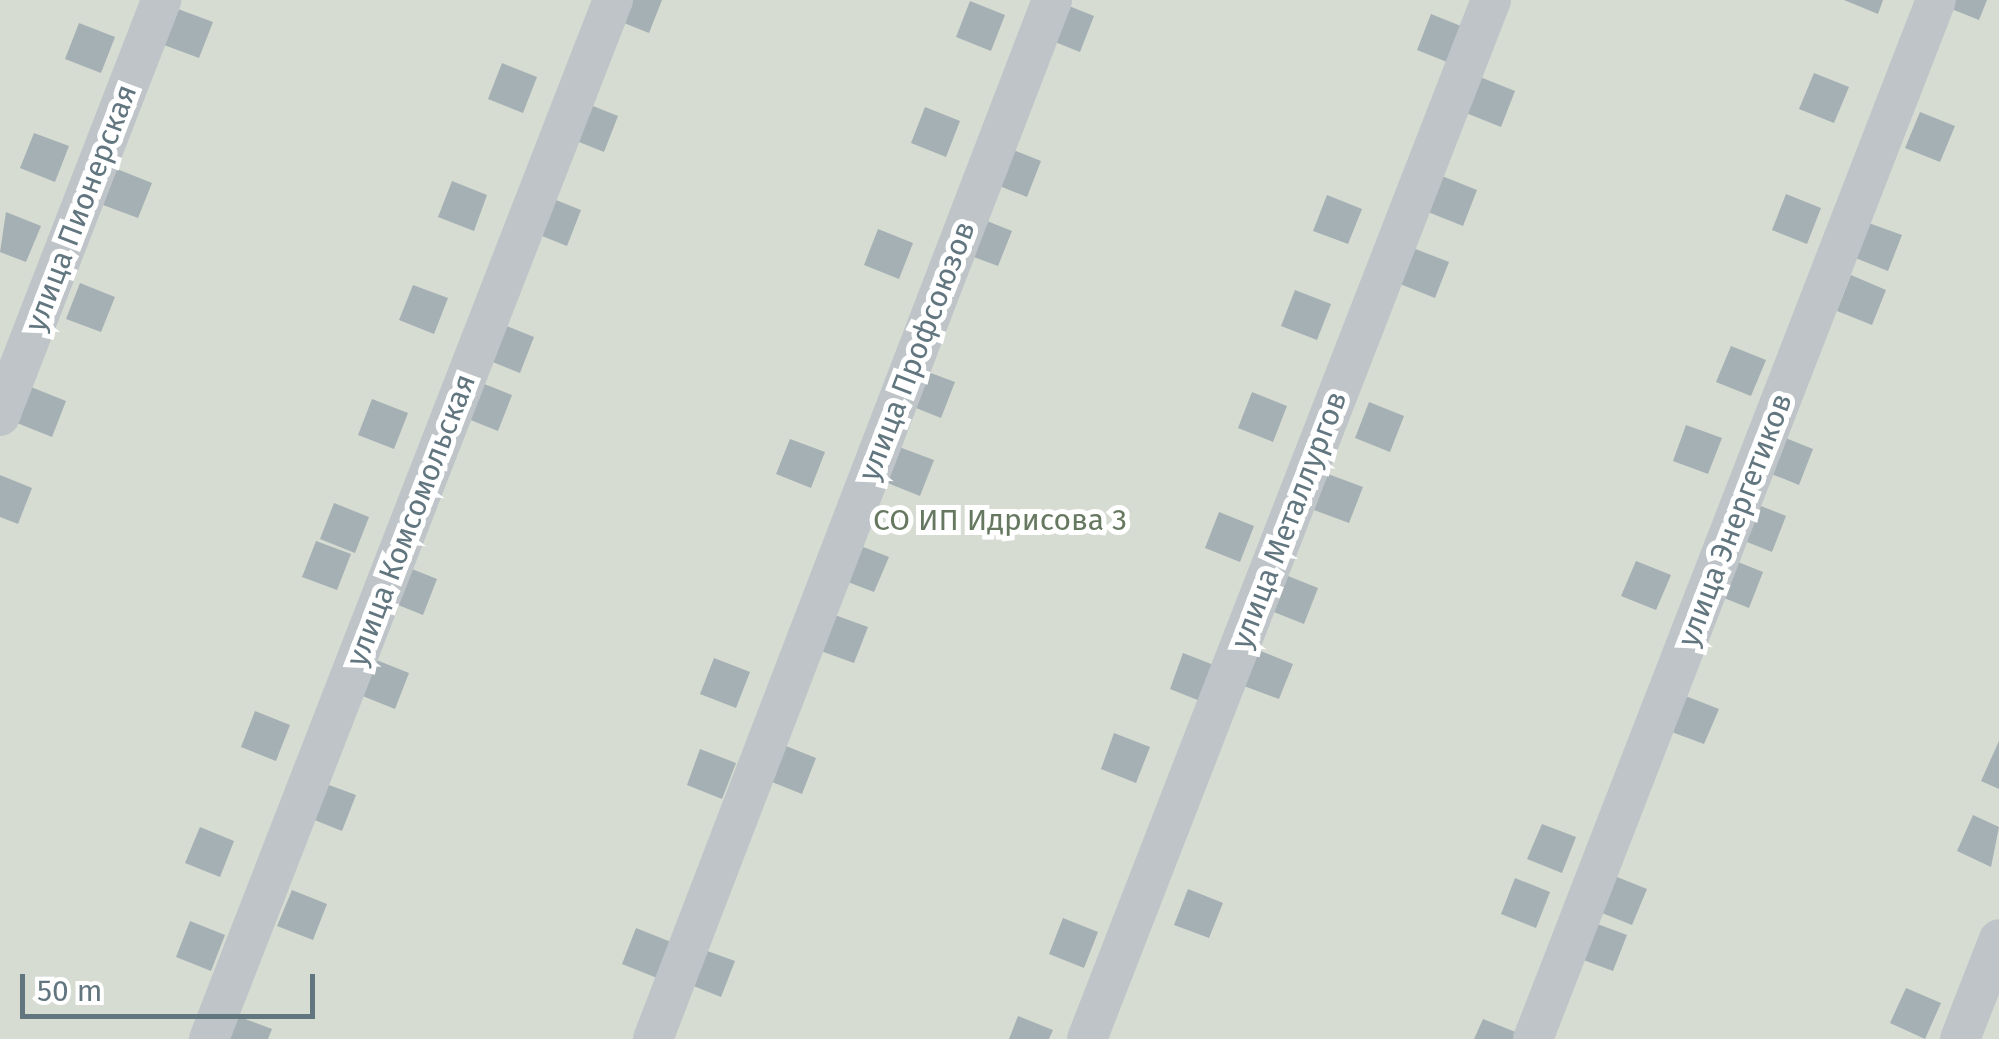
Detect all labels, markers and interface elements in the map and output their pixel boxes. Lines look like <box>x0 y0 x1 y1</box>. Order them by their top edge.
street label: улица Пионерская <box>17 79 145 337</box>
street label: улица Профсоюзов <box>851 216 983 486</box>
street label: улица Комсомольская <box>339 369 483 671</box>
street label: улица Металлургов <box>1223 386 1355 654</box>
street label: улица Энергетиков <box>1670 388 1800 652</box>
park label: СО ИП Идрисова 3 <box>873 502 1127 538</box>
scale bar <box>25 954 320 1016</box>
text: 50 m <box>37 973 102 1009</box>

